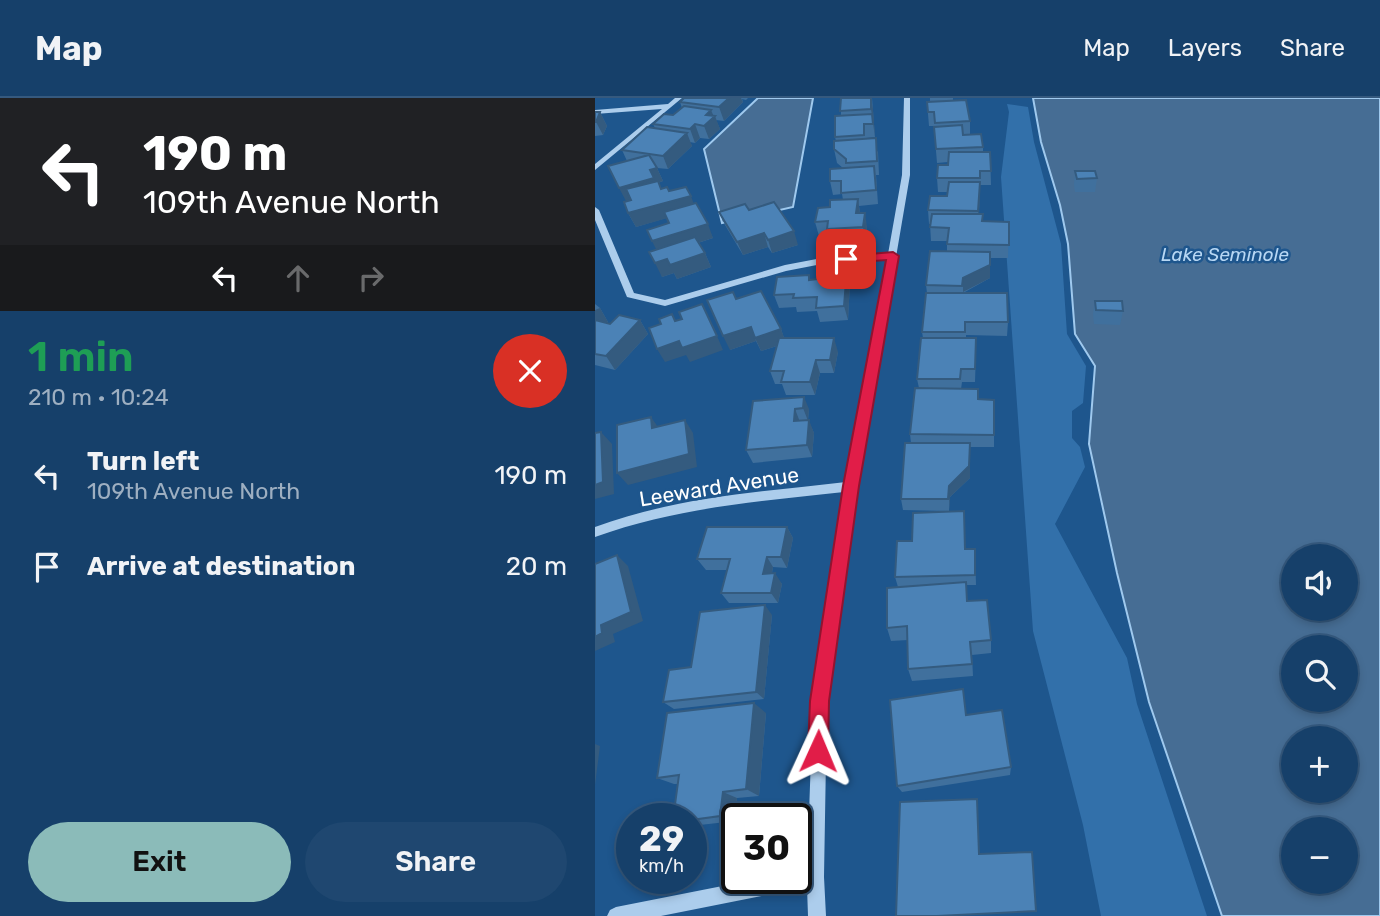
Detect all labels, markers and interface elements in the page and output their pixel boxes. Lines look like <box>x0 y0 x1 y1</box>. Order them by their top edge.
text: Map <box>35 29 103 68</box>
text: Map <box>1083 34 1130 62</box>
text: Layers <box>1168 34 1242 62</box>
text: Share <box>1280 34 1345 62</box>
text: 190 m <box>143 124 287 182</box>
icon: left <box>28 126 119 217</box>
text: 109th Avenue North <box>143 183 440 221</box>
pin <box>816 229 876 289</box>
icon: arrive <box>827 240 865 278</box>
water label: Lake Seminole <box>1161 243 1289 266</box>
icon: left <box>206 259 244 297</box>
icon: ahead <box>279 259 317 297</box>
icon: right <box>352 259 390 297</box>
text: 1 min <box>28 332 134 382</box>
button: close <box>493 334 567 408</box>
text: 210 m · 10:24 <box>28 383 169 411</box>
text: Turn left <box>87 446 199 477</box>
icon: left <box>28 457 66 495</box>
text: 190 m <box>494 460 567 491</box>
street label: Leeward Avenue <box>637 462 801 511</box>
text: 109th Avenue North <box>87 477 300 505</box>
map controls <box>1281 544 1358 894</box>
button: sound <box>1281 544 1358 621</box>
icon: arrive <box>28 548 66 586</box>
text: Arrive at destination <box>87 551 355 582</box>
text: 20 m <box>506 551 567 582</box>
button: search <box>1281 635 1358 712</box>
position arrow <box>781 714 855 788</box>
button: + <box>1281 726 1358 803</box>
speed limit sign: 30 <box>721 803 812 894</box>
button: − <box>1281 817 1358 894</box>
text: 29 <box>639 818 684 860</box>
button: Exit <box>28 822 291 902</box>
button: Share <box>305 822 567 902</box>
text: km/h <box>639 855 684 877</box>

